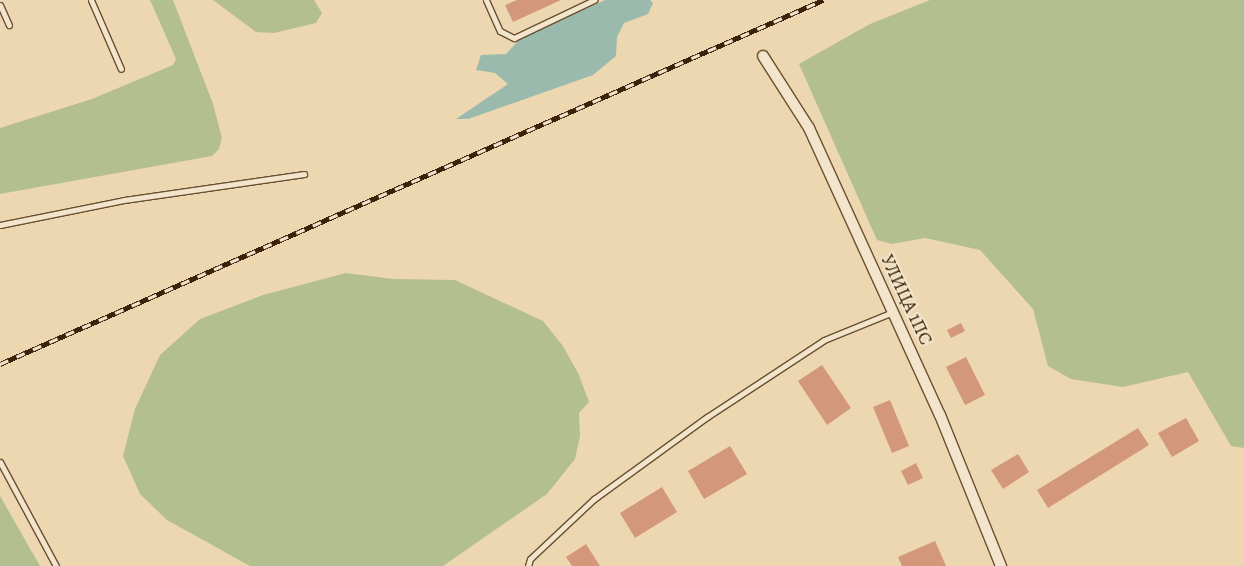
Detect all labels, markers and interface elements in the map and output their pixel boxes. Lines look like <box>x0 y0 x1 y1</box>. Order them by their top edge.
street label: УЛИЦА 1ПС <box>875 251 937 349</box>

